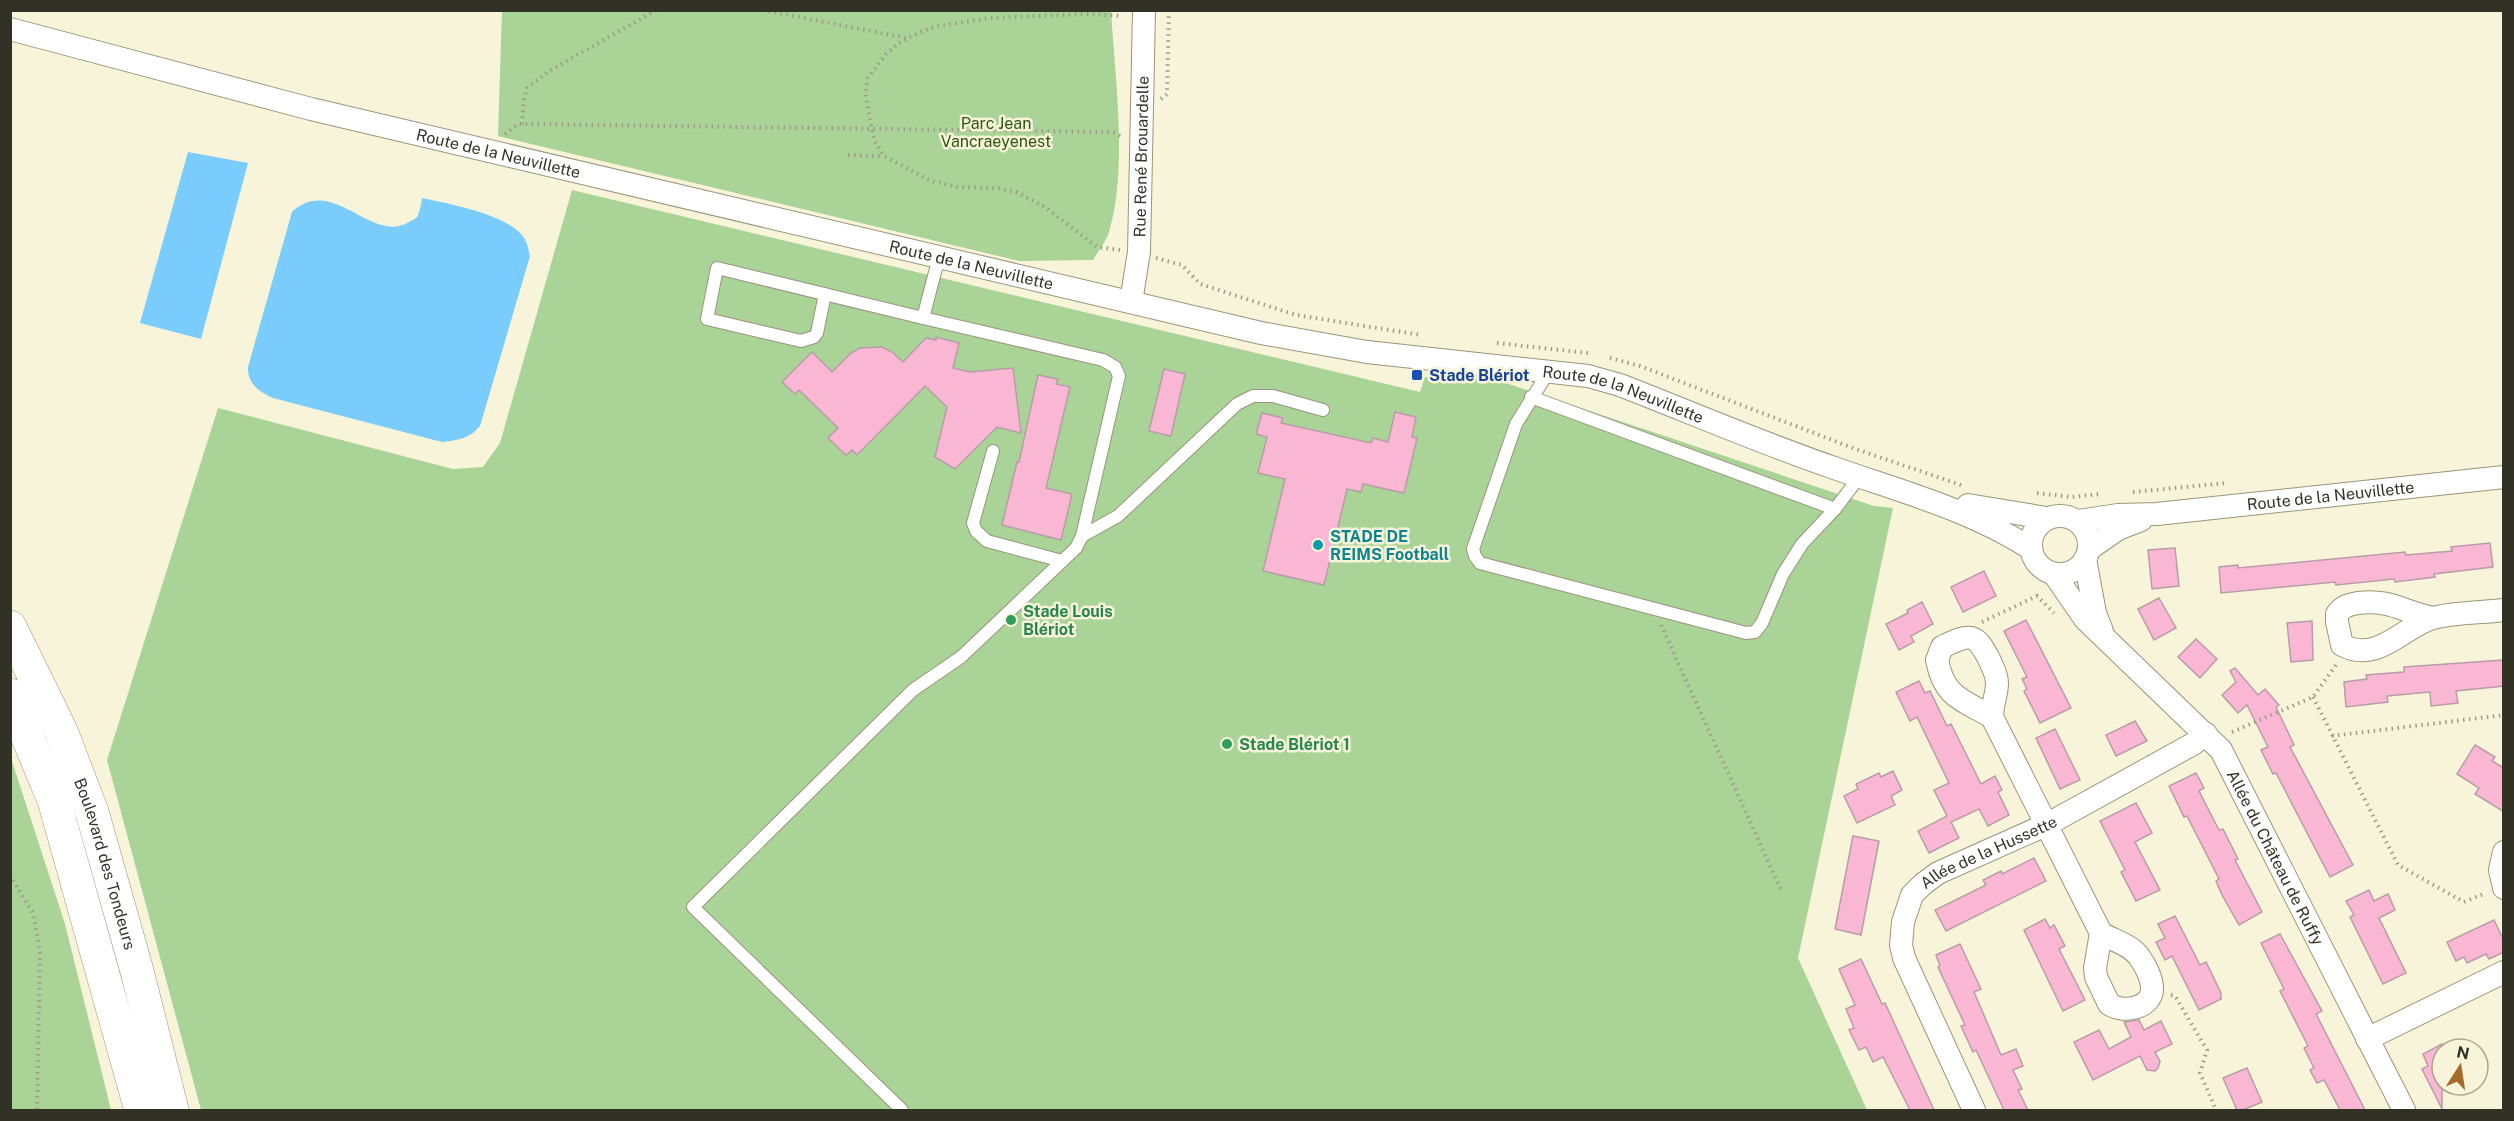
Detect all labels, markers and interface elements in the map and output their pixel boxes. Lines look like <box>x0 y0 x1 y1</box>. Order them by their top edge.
street label: Rue René Brouardelle <box>1130 76 1152 238</box>
park label: Parc Jean Vancraeyenest <box>941 114 1051 151</box>
street label: Route de la Neuvillette <box>414 125 582 182</box>
street label: Route de la Neuvillette <box>887 236 1056 293</box>
street label: Route de la Neuvillette <box>1542 362 1707 427</box>
place label: Stade Blériot <box>1429 366 1530 385</box>
marker: Stade Blériot <box>1410 368 1424 382</box>
street label: Route de la Neuvillette <box>2246 477 2415 514</box>
place label: STADE DE REIMS Football <box>1330 527 1449 564</box>
marker: STADE DE REIMS Football <box>1311 538 1325 552</box>
place label: Stade Louis Blériot <box>1023 602 1113 639</box>
marker: Stade Louis Blériot <box>1004 613 1018 627</box>
place label: Stade Blériot 1 <box>1239 735 1350 754</box>
marker: Stade Blériot 1 <box>1220 737 1234 751</box>
street label: Allée du Château de Ruffy <box>2223 767 2328 949</box>
street label: Boulevard des Tondeurs <box>70 775 140 952</box>
street label: Allée de la Hussette <box>1916 811 2060 892</box>
north arrow <box>2430 1037 2490 1097</box>
text: N <box>2455 1042 2471 1063</box>

